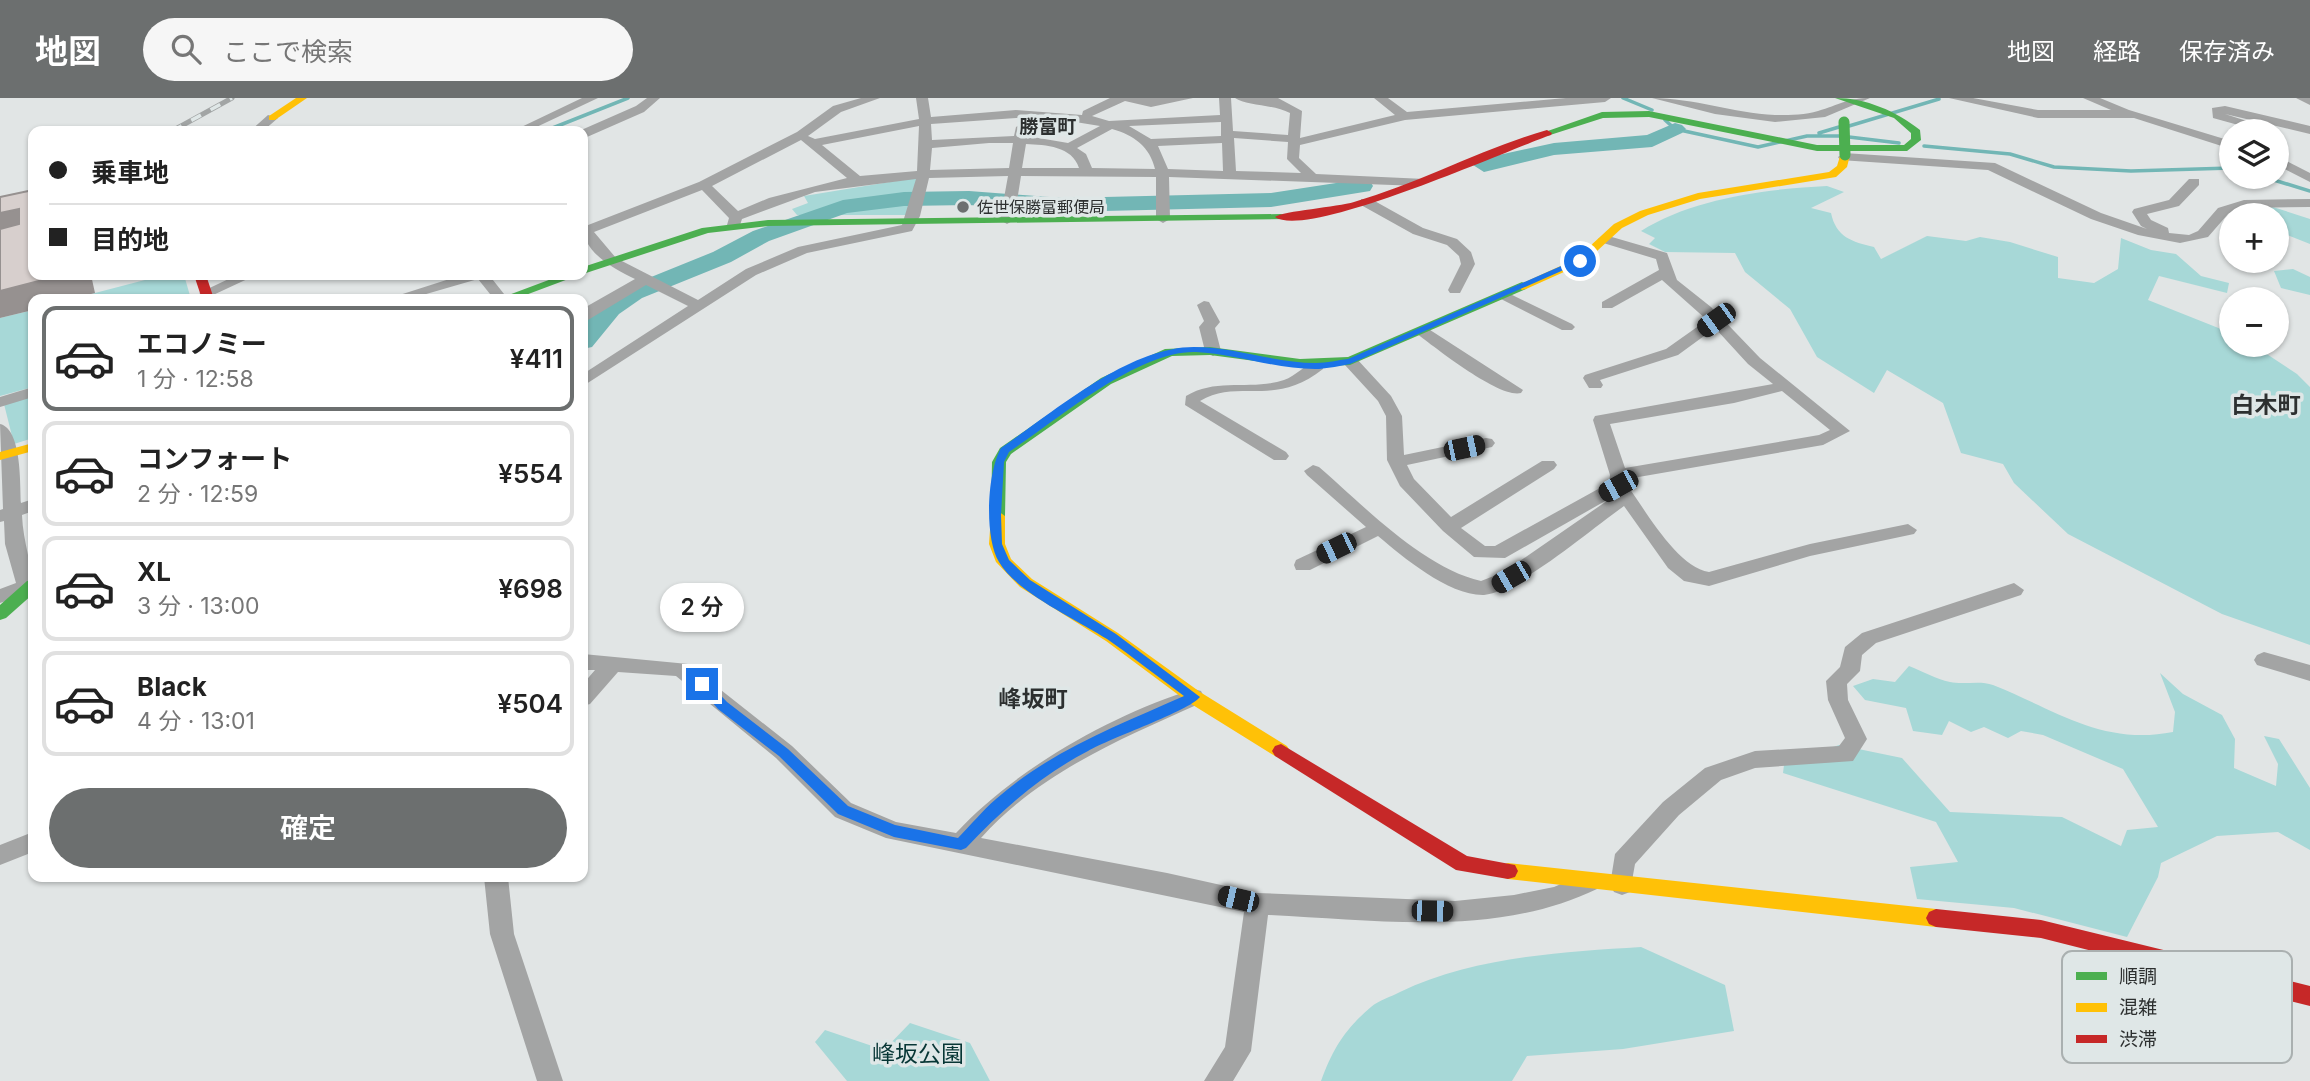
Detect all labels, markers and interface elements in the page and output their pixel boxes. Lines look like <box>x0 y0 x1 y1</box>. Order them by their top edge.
search box <box>143 18 633 81</box>
icon: search <box>167 30 205 68</box>
text: 地図 <box>35 31 101 71</box>
text: ここで検索 <box>223 36 353 67</box>
text: 地図 <box>2007 37 2055 66</box>
text: 経路 <box>2093 37 2141 66</box>
text: 保存済み <box>2179 37 2275 66</box>
district label: 勝富町 <box>1019 115 1077 138</box>
map controls <box>2219 119 2289 357</box>
button: layers <box>2219 119 2289 189</box>
text: 乗車地 <box>91 157 169 188</box>
place label: 佐世保勝富郵便局 <box>977 197 1105 217</box>
marker: 佐世保勝富郵便局 <box>955 199 971 215</box>
button: + <box>2219 203 2289 273</box>
text: 目的地 <box>91 224 169 255</box>
route start <box>1564 245 1596 277</box>
button: − <box>2219 287 2289 357</box>
car <box>1693 299 1740 341</box>
icon: car <box>53 327 116 390</box>
text: エコノミー <box>137 328 267 359</box>
text: ¥411 <box>510 343 563 374</box>
text: 1 分 · 12:58 <box>137 365 254 393</box>
district label: 白木町 <box>2232 391 2301 419</box>
car <box>1442 433 1487 463</box>
icon: car <box>53 442 116 505</box>
text: コンフォート <box>137 443 292 474</box>
text: ¥554 <box>498 458 563 489</box>
car <box>1595 467 1642 505</box>
text: 2 分 · 12:59 <box>137 480 258 508</box>
car <box>1313 529 1360 567</box>
text: XL <box>137 556 171 587</box>
icon: car <box>53 557 116 620</box>
car <box>1488 557 1535 597</box>
text: ¥698 <box>498 573 563 604</box>
callout: 2 分 <box>660 582 744 632</box>
text: 3 分 · 13:00 <box>137 592 259 620</box>
text: 2 分 <box>680 593 724 621</box>
route end <box>686 668 718 700</box>
text: Black <box>137 671 207 702</box>
icon: car <box>53 672 116 735</box>
district label: 峰坂町 <box>999 685 1068 713</box>
text: ¥504 <box>498 688 563 719</box>
text: 4 分 · 13:01 <box>137 707 255 735</box>
button: 確定 <box>49 788 567 868</box>
car <box>1216 884 1261 914</box>
car <box>1411 900 1454 922</box>
legend <box>2062 951 2292 1063</box>
text: 順調 <box>2119 965 2157 988</box>
text: 混雑 <box>2119 996 2157 1019</box>
text: 渋滞 <box>2119 1028 2157 1051</box>
park label: 峰坂公園 <box>872 1040 964 1068</box>

